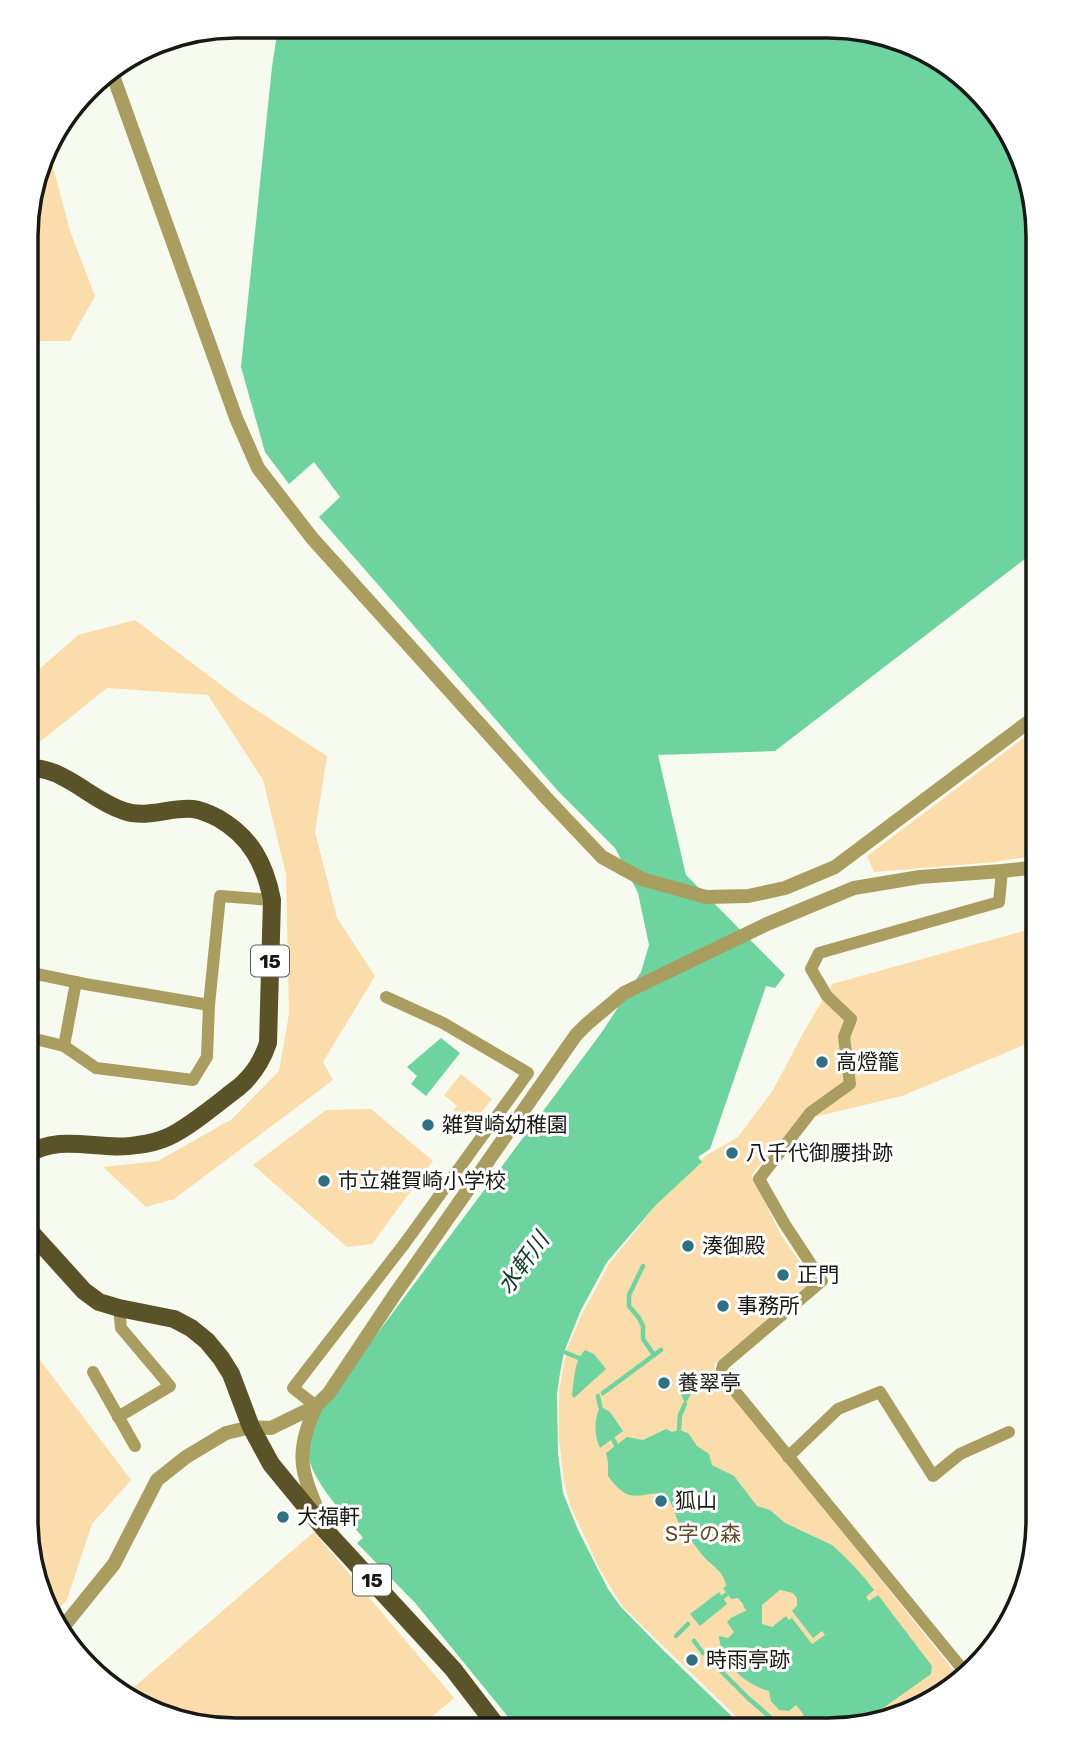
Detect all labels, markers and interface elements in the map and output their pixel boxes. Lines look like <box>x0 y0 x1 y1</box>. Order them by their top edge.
road number: 15 <box>251 945 289 976</box>
place label: 高燈籠 <box>836 1049 899 1074</box>
marker: 高燈籠 <box>814 1054 830 1070</box>
place label: 雑賀崎幼稚園 <box>442 1112 568 1137</box>
marker: 雑賀崎幼稚園 <box>420 1117 436 1133</box>
place label: 八千代御腰掛跡 <box>746 1140 893 1165</box>
marker: 八千代御腰掛跡 <box>724 1145 740 1161</box>
place label: 市立雑賀崎小学校 <box>338 1168 506 1193</box>
marker: 市立雑賀崎小学校 <box>316 1173 332 1189</box>
water label: 水軒川 <box>491 1224 556 1299</box>
place label: 湊御殿 <box>702 1233 765 1258</box>
marker: 湊御殿 <box>680 1238 696 1254</box>
place label: 正門 <box>797 1262 839 1287</box>
marker: 正門 <box>775 1267 791 1283</box>
place label: 事務所 <box>737 1293 800 1318</box>
marker: 事務所 <box>715 1298 731 1314</box>
place label: 養翠亭 <box>678 1370 741 1395</box>
marker: 養翠亭 <box>656 1375 672 1391</box>
place label: 狐山 <box>675 1488 717 1513</box>
marker: 狐山 <box>653 1493 669 1509</box>
place label: 大福軒 <box>297 1504 360 1529</box>
marker: 大福軒 <box>275 1509 291 1525</box>
park label: S字の森 <box>665 1521 741 1546</box>
road number: 15 <box>353 1564 391 1596</box>
place label: 時雨亭跡 <box>706 1647 790 1672</box>
marker: 時雨亭跡 <box>684 1652 700 1668</box>

